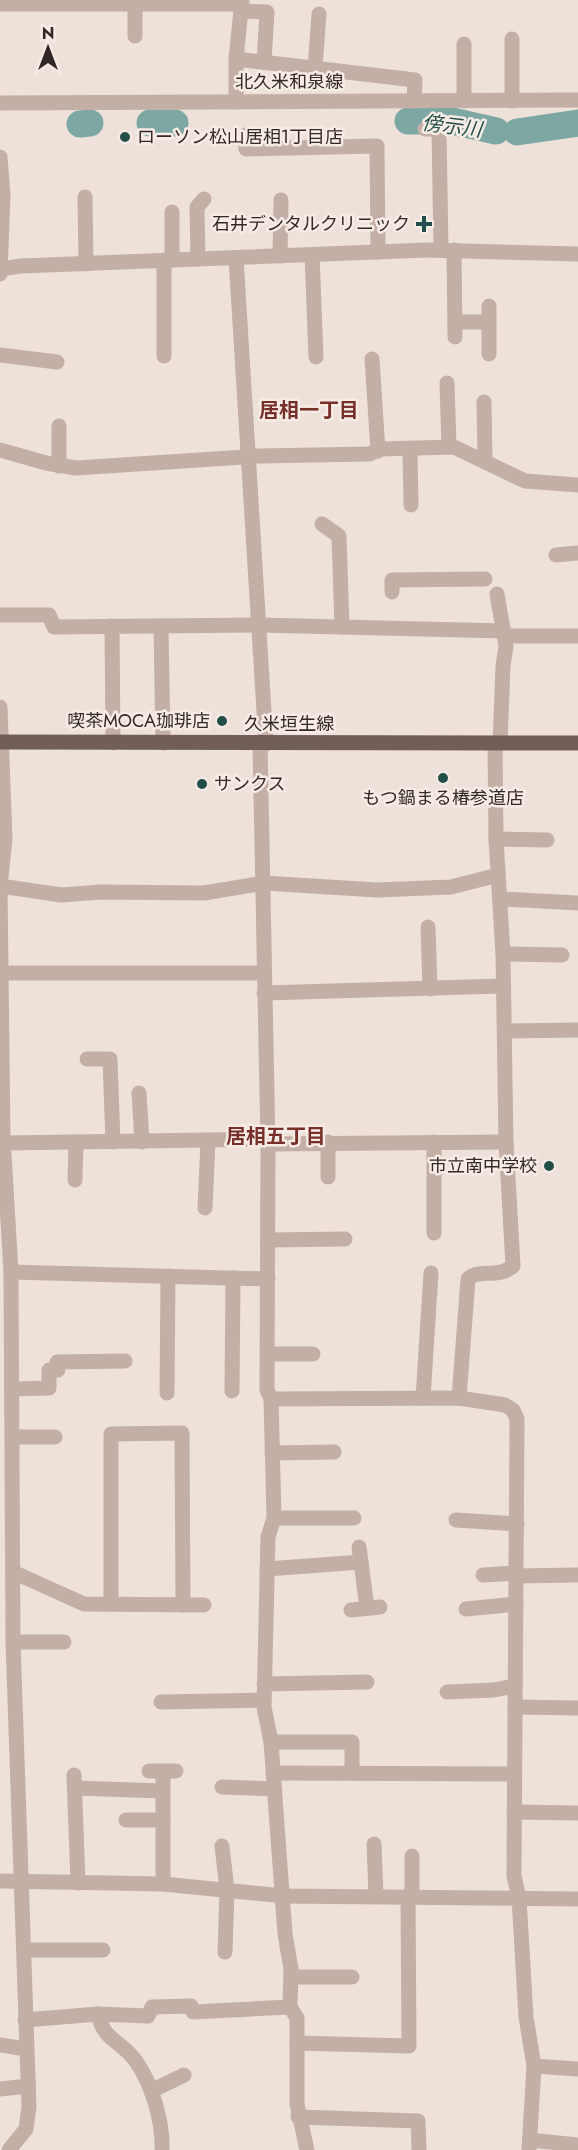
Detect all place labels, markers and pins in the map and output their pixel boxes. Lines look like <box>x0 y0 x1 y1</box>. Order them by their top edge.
place label: ローソン松山居相1丁目店 <box>137 124 343 150</box>
marker: ローソン松山居相1丁目店 <box>118 130 132 144</box>
place label: 石井デンタルクリニック <box>212 211 410 237</box>
marker: 石井デンタルクリニック <box>415 215 433 233</box>
place label: 喫茶MOCA珈琲店 <box>67 708 210 734</box>
marker: 喫茶MOCA珈琲店 <box>215 714 229 728</box>
place label: サンクス <box>214 771 285 797</box>
marker: もつ鍋まる椿参道店 <box>436 771 450 785</box>
marker: サンクス <box>195 777 209 791</box>
place label: もつ鍋まる椿参道店 <box>362 785 524 811</box>
place label: 市立南中学校 <box>429 1153 537 1179</box>
marker: 市立南中学校 <box>542 1159 556 1173</box>

